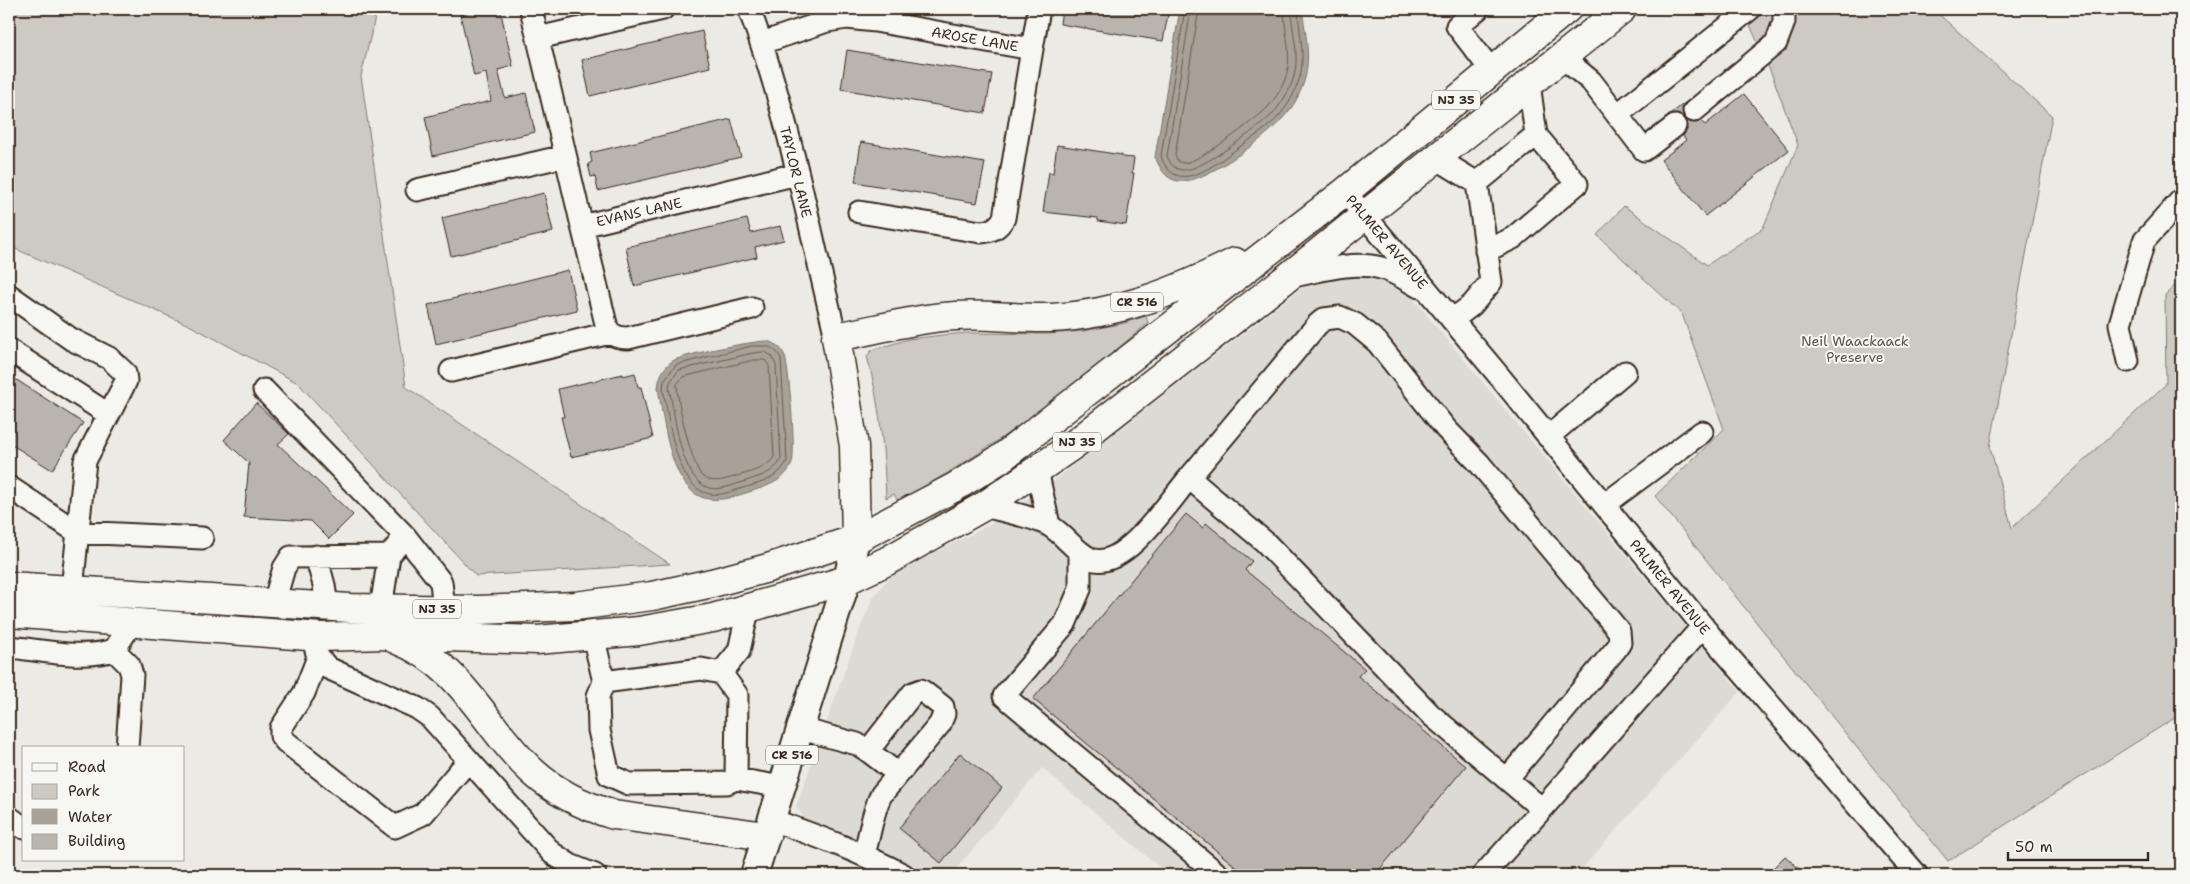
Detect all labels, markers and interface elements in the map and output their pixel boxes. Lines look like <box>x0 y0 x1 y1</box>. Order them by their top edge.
street label: AROSE LANE <box>930 23 1020 56</box>
road number: NJ 35 <box>1432 90 1480 110</box>
street label: TAYLOR LANE <box>776 124 816 220</box>
street label: PALMER AVENUE <box>1342 191 1432 293</box>
street label: EVANS LANE <box>594 193 684 231</box>
road number: CR 516 <box>1111 292 1163 312</box>
park label: Neil Waackaack Preserve <box>1801 332 1909 366</box>
road number: NJ 35 <box>1053 432 1101 452</box>
street label: PALMER AVENUE <box>1626 536 1714 639</box>
road number: NJ 35 <box>413 600 461 618</box>
legend <box>22 746 185 862</box>
road number: CR 516 <box>766 746 818 764</box>
text: Road <box>68 757 106 777</box>
text: Park <box>68 781 100 801</box>
text: Water <box>68 807 112 827</box>
scale bar <box>2008 829 2148 861</box>
text: Building <box>68 831 125 851</box>
text: 50 m <box>2015 837 2053 857</box>

